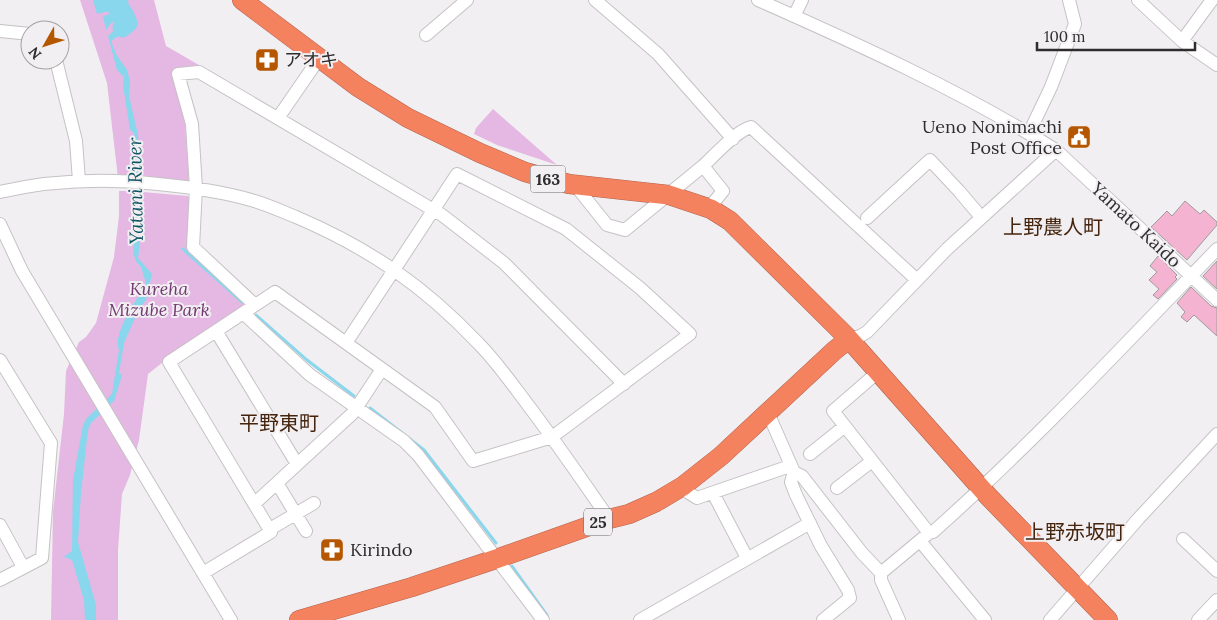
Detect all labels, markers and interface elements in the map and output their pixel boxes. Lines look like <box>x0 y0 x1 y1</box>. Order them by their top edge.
north arrow <box>20 20 70 70</box>
scale bar <box>1037 20 1194 52</box>
text: 100 m <box>1044 27 1085 46</box>
text: N <box>24 43 45 63</box>
pharmacy icon: アオキ <box>254 47 280 73</box>
place label: アオキ <box>284 48 338 71</box>
place label: Ueno Nonimachi Post Office <box>922 115 1062 159</box>
public building icon: Ueno Nonimachi Post Office <box>1066 124 1092 150</box>
water label: Yatani River <box>122 137 148 245</box>
road number: 163 <box>530 165 566 192</box>
street label: Yamato Kaido <box>1086 176 1186 272</box>
district label: 上野農人町 <box>1003 214 1103 239</box>
park label: Kureha Mizube Park <box>108 277 210 321</box>
district label: 平野東町 <box>239 410 319 435</box>
road number: 25 <box>584 508 612 536</box>
district label: 上野赤坂町 <box>1025 519 1125 544</box>
pharmacy icon: Kirindo <box>319 537 345 563</box>
place label: Kirindo <box>350 538 412 561</box>

